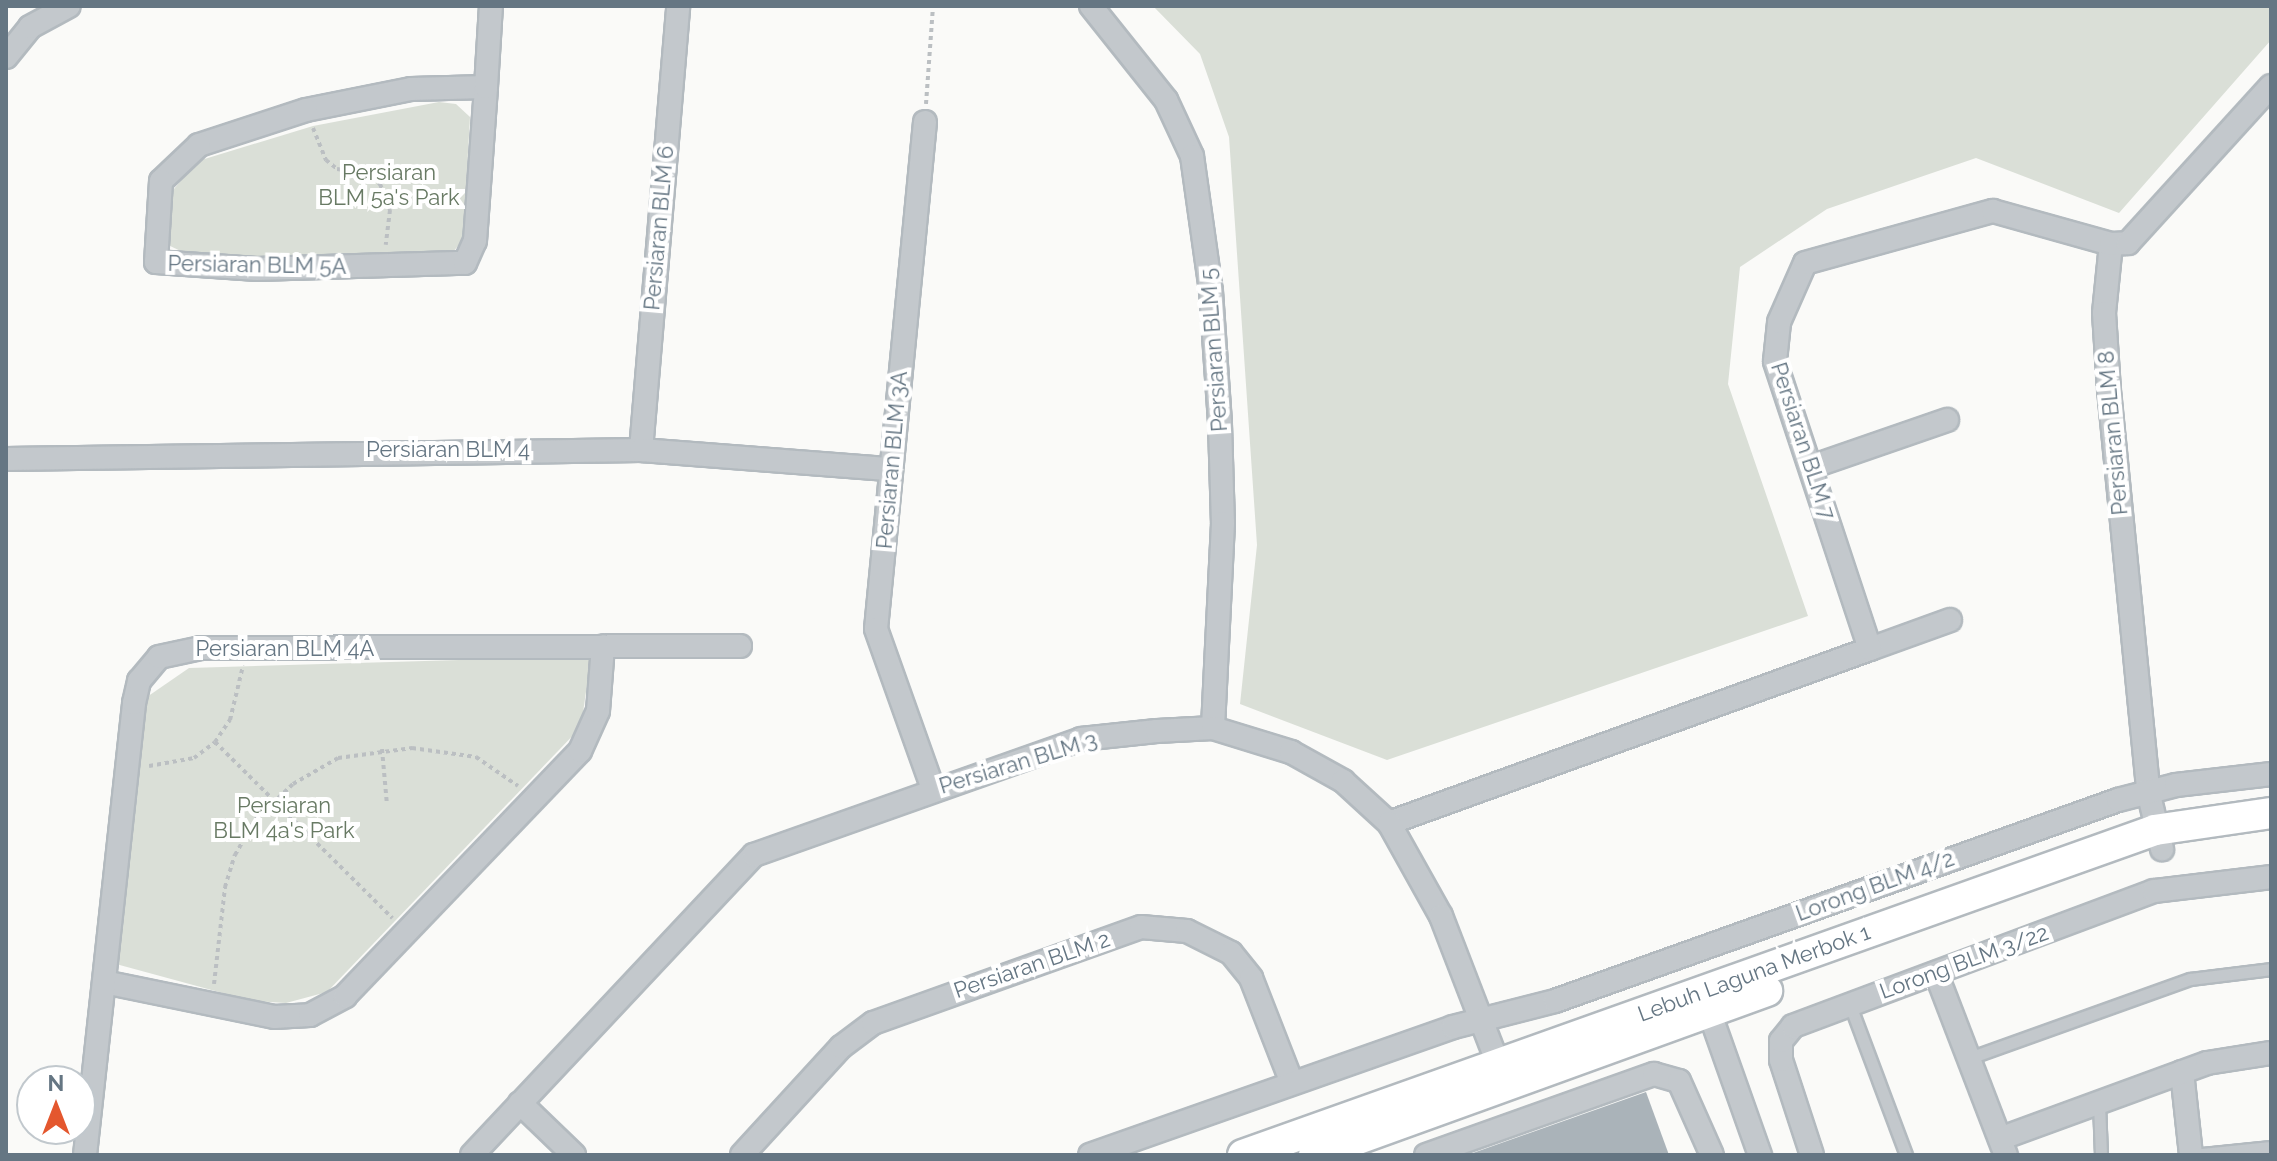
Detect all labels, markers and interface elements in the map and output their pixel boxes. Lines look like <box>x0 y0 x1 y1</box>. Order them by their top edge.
street label: Persiaran BLM 6 <box>639 145 679 311</box>
park label: Persiaran BLM 5a's Park <box>318 159 460 210</box>
street label: Persiaran BLM 5A <box>167 250 347 280</box>
street label: Persiaran BLM 5 <box>1195 267 1233 433</box>
street label: Persiaran BLM 8 <box>2093 350 2133 516</box>
street label: Persiaran BLM 7 <box>1765 359 1841 523</box>
street label: Persiaran BLM 3A <box>871 370 913 550</box>
street label: Persiaran BLM 4 <box>366 437 530 463</box>
street label: Persiaran BLM 4A <box>196 636 374 662</box>
street label: Persiaran BLM 3 <box>936 726 1100 800</box>
park label: Persiaran BLM 4a's Park <box>213 792 355 844</box>
street label: Lorong BLM 4/2 <box>1792 845 1958 927</box>
street label: Lebuh Laguna Merbok 1 <box>1634 919 1874 1027</box>
street label: Lorong BLM 3/22 <box>1876 919 2052 1005</box>
street label: Persiaran BLM 2 <box>950 926 1114 1004</box>
north arrow <box>16 1065 96 1145</box>
text: N <box>48 1070 64 1096</box>

